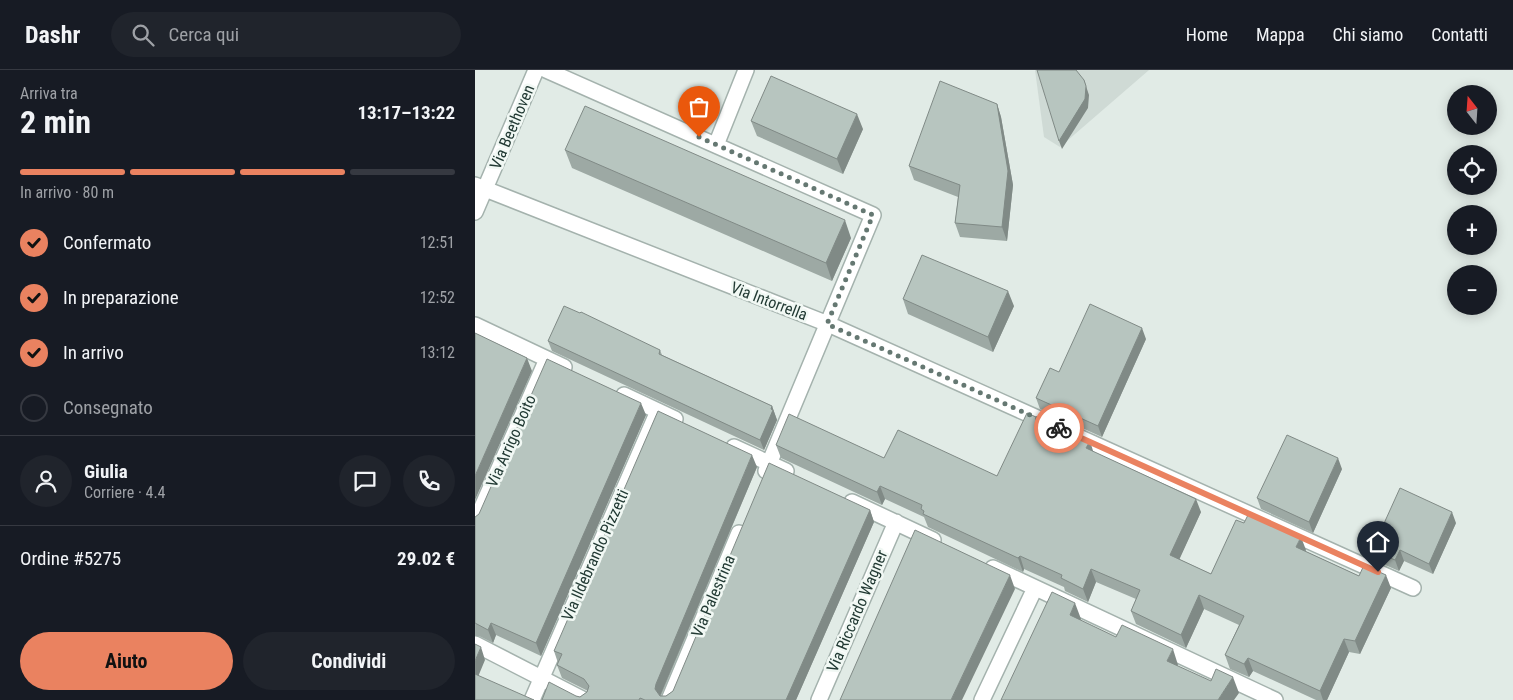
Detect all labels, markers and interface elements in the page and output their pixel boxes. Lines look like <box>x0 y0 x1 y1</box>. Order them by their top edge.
search box <box>111 12 461 57</box>
text: Dashr <box>25 21 81 49</box>
icon: search <box>129 21 157 49</box>
text: Cerca qui <box>169 23 239 46</box>
text: Home <box>1186 24 1228 45</box>
text: Mappa <box>1256 24 1305 45</box>
text: Chi siamo <box>1333 24 1403 45</box>
text: Contatti <box>1431 24 1488 45</box>
street label: Via Beethoven <box>486 82 538 172</box>
text: Arriva tra <box>20 84 78 103</box>
north arrow <box>1447 85 1497 135</box>
map controls <box>1447 85 1497 315</box>
pin <box>678 86 720 137</box>
icon: bag <box>685 93 713 121</box>
text: 13:17–13:22 <box>357 101 455 124</box>
text: 2 min <box>20 103 91 141</box>
button: locate <box>1447 145 1497 195</box>
text: In arrivo · 80 m <box>20 183 114 202</box>
button: + <box>1447 205 1497 255</box>
icon: check <box>20 229 48 257</box>
text: Confermato <box>63 231 151 254</box>
text: 12:51 <box>420 233 455 252</box>
button: − <box>1447 265 1497 315</box>
street label: Via Intorrella <box>728 278 810 324</box>
icon: check <box>20 284 48 312</box>
text: In preparazione <box>63 286 179 309</box>
text: 12:52 <box>420 288 455 307</box>
icon: check <box>20 339 48 367</box>
text: In arrivo <box>63 341 124 364</box>
text: 13:12 <box>420 343 455 362</box>
street label: Via Arrigo Boito <box>482 392 540 490</box>
text: Consegnato <box>63 396 153 419</box>
courier <box>1034 403 1084 453</box>
icon: bike <box>1045 414 1073 442</box>
button: person <box>20 455 72 507</box>
button: chat <box>339 455 391 507</box>
button: phone <box>403 455 455 507</box>
text: Giulia <box>84 460 128 483</box>
text: Corriere · 4.4 <box>84 483 166 502</box>
street label: Via Ildebrando Pizzetti <box>558 486 632 624</box>
pin <box>1357 521 1399 572</box>
icon: home <box>1364 528 1392 556</box>
text: Ordine #5275 <box>20 547 121 570</box>
text: 29.02 € <box>397 547 455 570</box>
street label: Via Riccardo Wagner <box>823 547 891 675</box>
street label: Via Palestrina <box>687 552 739 640</box>
button: Aiuto <box>20 632 233 690</box>
button: Condividi <box>243 632 455 690</box>

